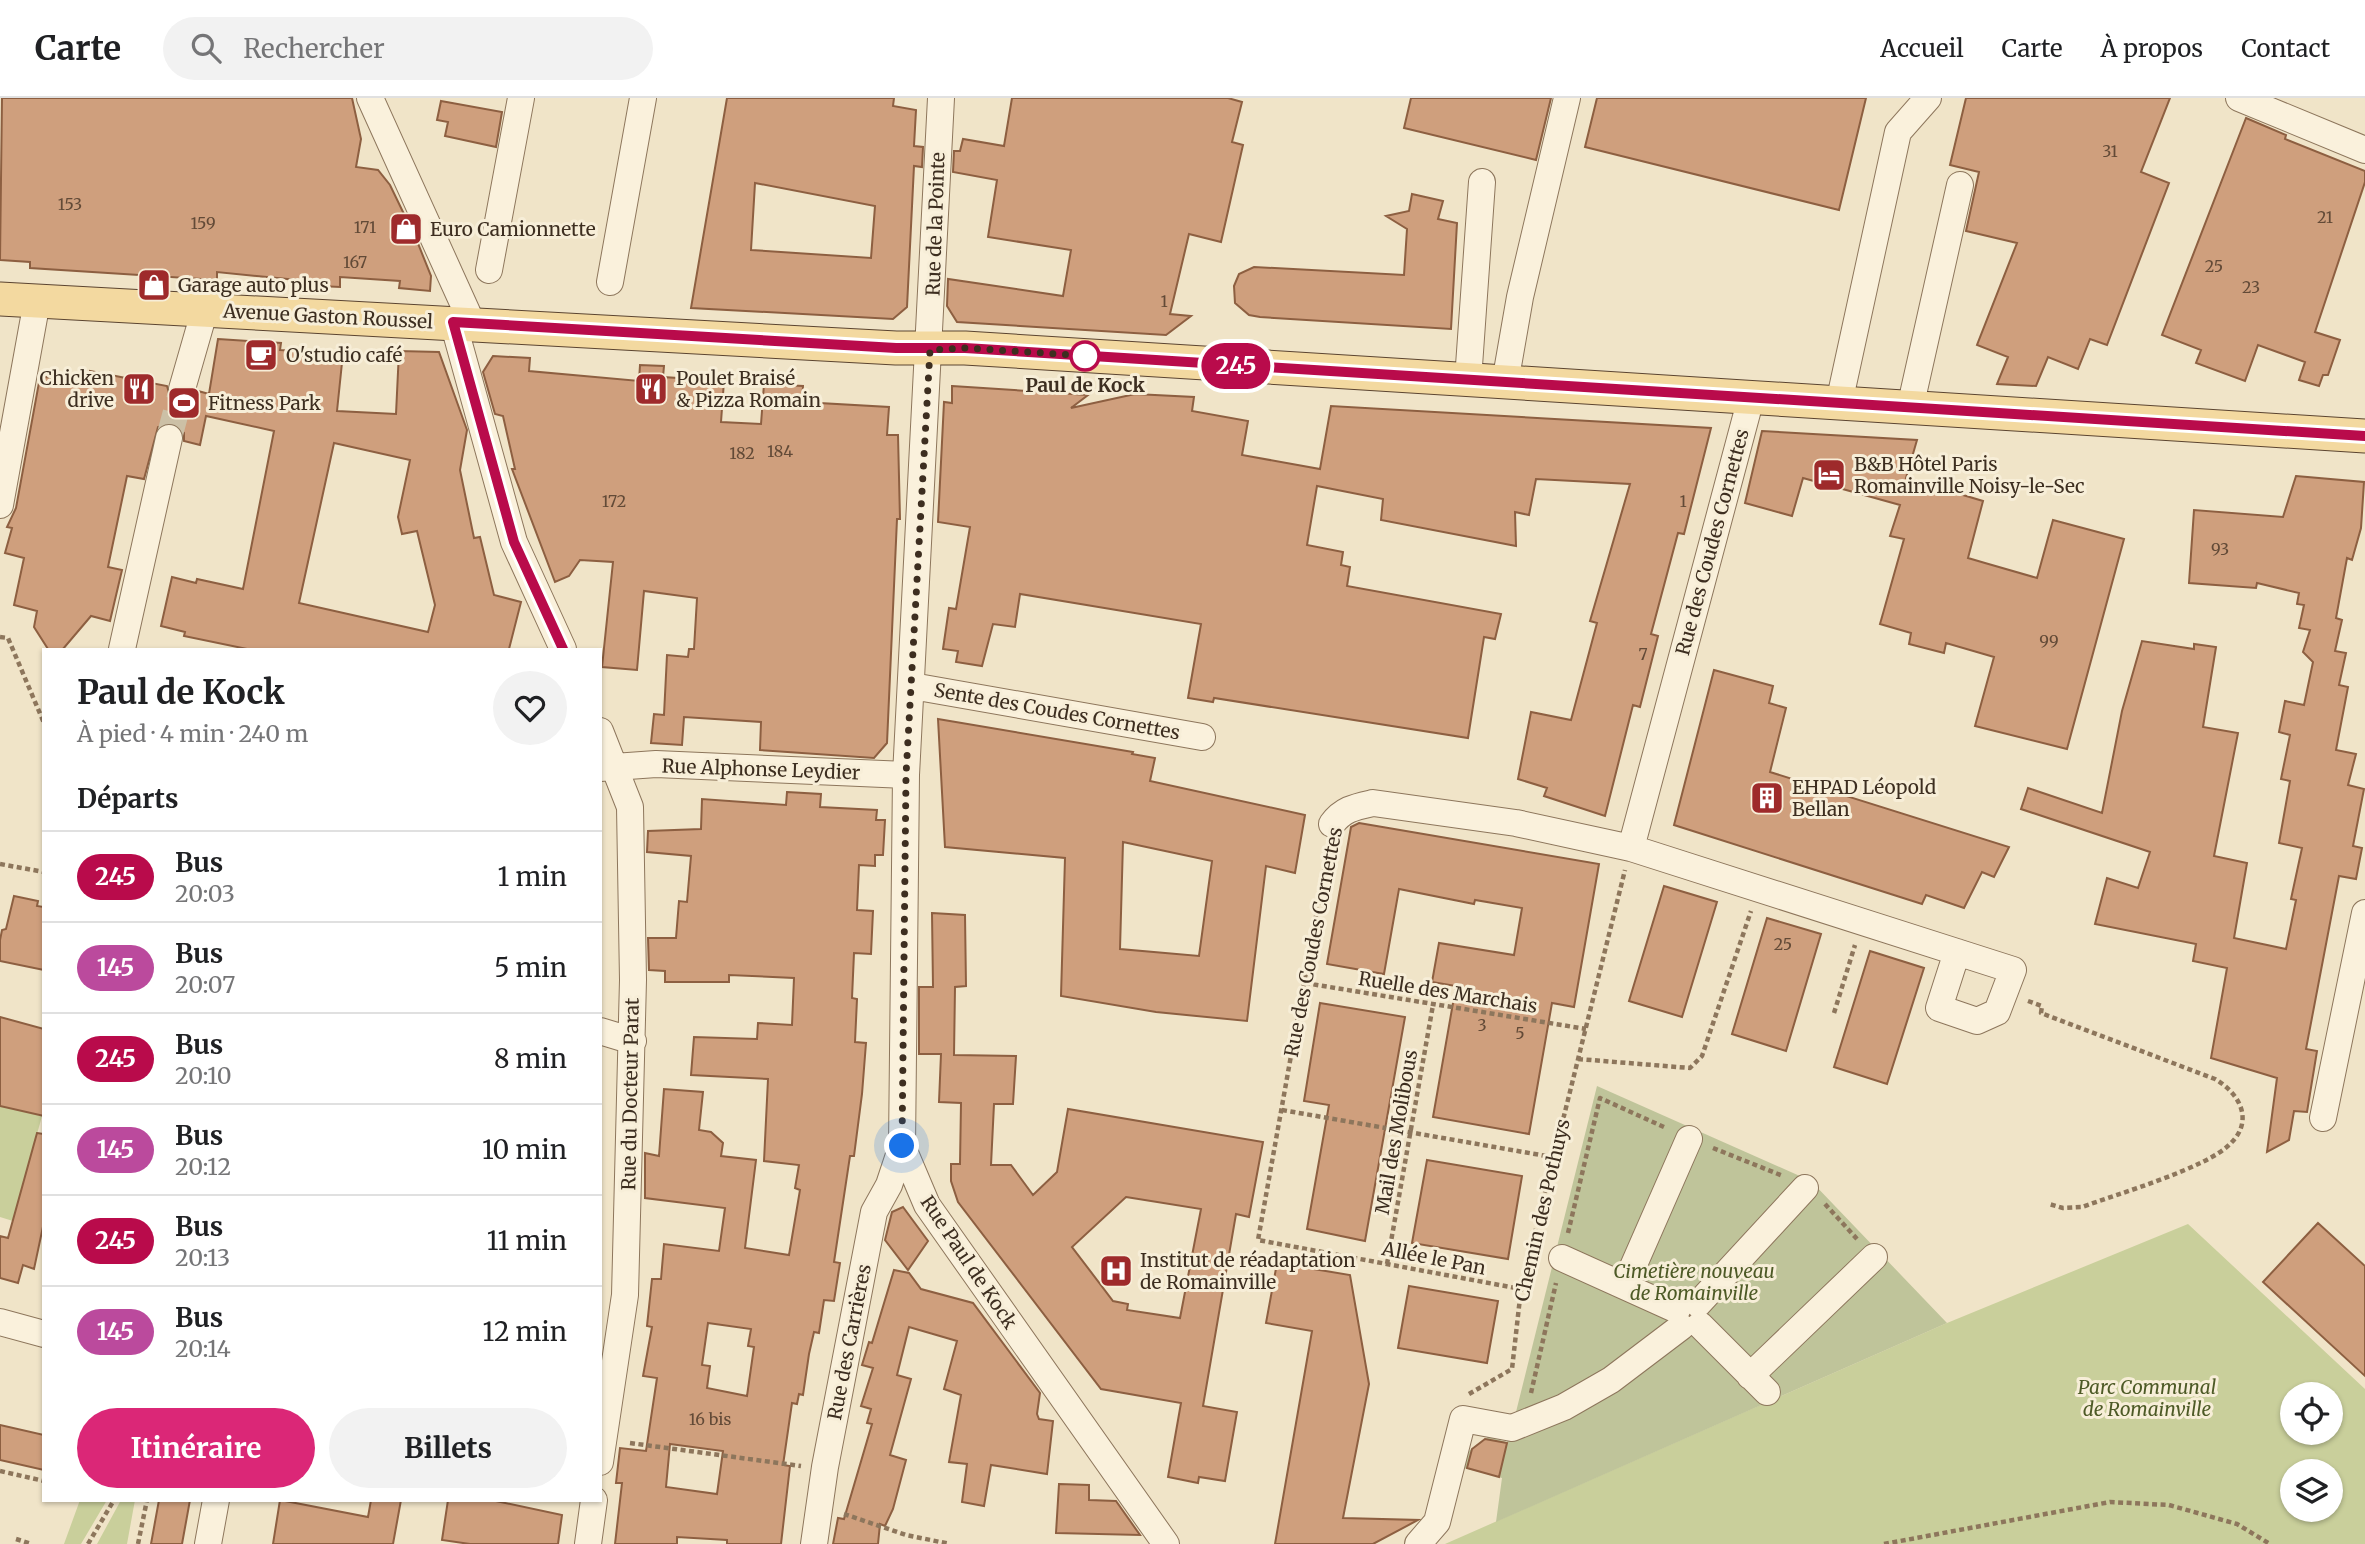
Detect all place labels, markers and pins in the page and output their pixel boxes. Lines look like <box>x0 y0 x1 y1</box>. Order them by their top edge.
shop icon: Euro Camionnette <box>387 210 425 248</box>
place label: Euro Camionnette <box>430 217 596 241</box>
shop icon: Garage auto plus <box>135 266 173 304</box>
place label: Garage auto plus <box>178 273 329 297</box>
cafe icon: O'studio café <box>242 336 280 374</box>
marker: Paul de Kock <box>1070 341 1100 371</box>
place label: O'studio café <box>286 343 403 367</box>
place label: Chicken drive <box>40 366 114 412</box>
place label: Poulet Braisé & Pizza Romain <box>676 366 821 412</box>
restaurant icon: Chicken drive <box>120 370 158 408</box>
restaurant icon: Poulet Braisé & Pizza Romain <box>632 370 670 408</box>
place label: Paul de Kock <box>1025 373 1145 397</box>
sports icon: Fitness Park <box>165 384 203 422</box>
place label: Fitness Park <box>208 391 321 415</box>
place label: B&B Hôtel Paris Romainville Noisy-le-Sec <box>1854 452 2085 498</box>
hotel icon: B&B Hôtel Paris Romainville Noisy-le-Sec <box>1810 456 1848 494</box>
place label: EHPAD Léopold Bellan <box>1792 775 1936 821</box>
building icon: EHPAD Léopold Bellan <box>1748 779 1786 817</box>
place label: Institut de réadaptation de Romainville <box>1140 1248 1356 1294</box>
hospital icon: Institut de réadaptation de Romainville <box>1097 1252 1135 1290</box>

